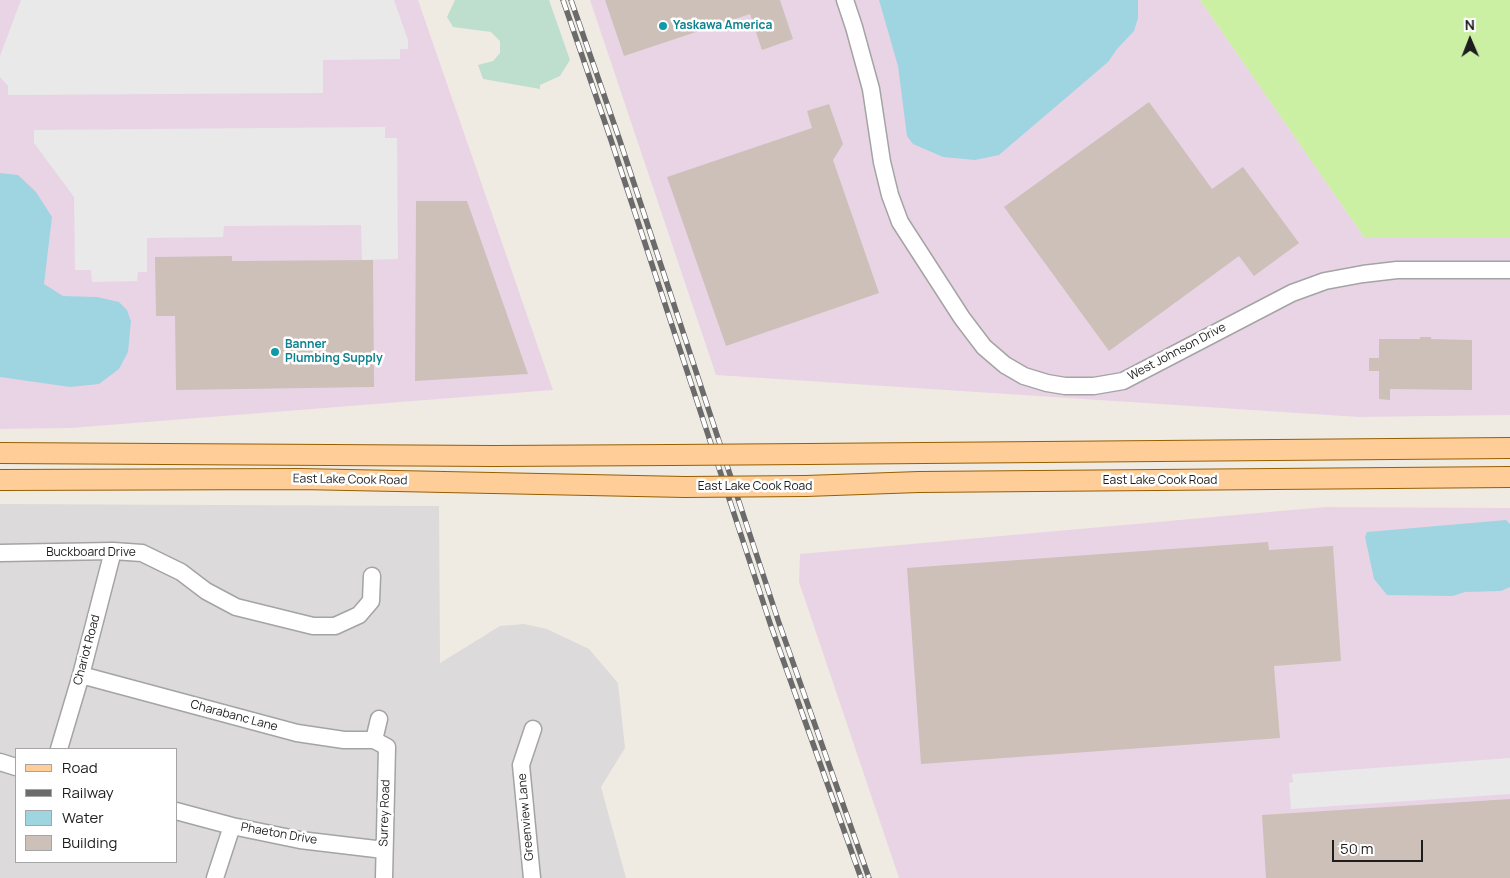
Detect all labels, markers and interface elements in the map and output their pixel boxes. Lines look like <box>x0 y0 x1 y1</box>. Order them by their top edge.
north arrow <box>1445 15 1495 65</box>
text: N <box>1465 15 1475 34</box>
place label: Yaskawa America <box>673 19 772 33</box>
marker: Yaskawa America <box>657 20 669 32</box>
street label: West Johnson Drive <box>1126 320 1228 384</box>
place label: Banner Plumbing Supply <box>285 338 383 366</box>
marker: Banner Plumbing Supply <box>269 346 281 358</box>
street label: East Lake Cook Road <box>293 472 407 488</box>
street label: East Lake Cook Road <box>1103 474 1217 488</box>
street label: East Lake Cook Road <box>698 480 812 494</box>
street label: Buckboard Drive <box>46 546 136 560</box>
street label: Chariot Road <box>71 613 103 687</box>
street label: Charabanc Lane <box>189 697 279 735</box>
legend <box>15 748 178 863</box>
text: Road <box>62 757 98 778</box>
street label: Greenview Lane <box>515 773 537 861</box>
street label: Surrey Road <box>377 779 393 847</box>
text: Railway <box>62 782 114 803</box>
text: Water <box>62 807 104 828</box>
street label: Phaeton Drive <box>240 820 318 848</box>
scale bar <box>1335 830 1426 862</box>
text: Building <box>62 832 117 853</box>
text: 50 m <box>1340 838 1374 859</box>

